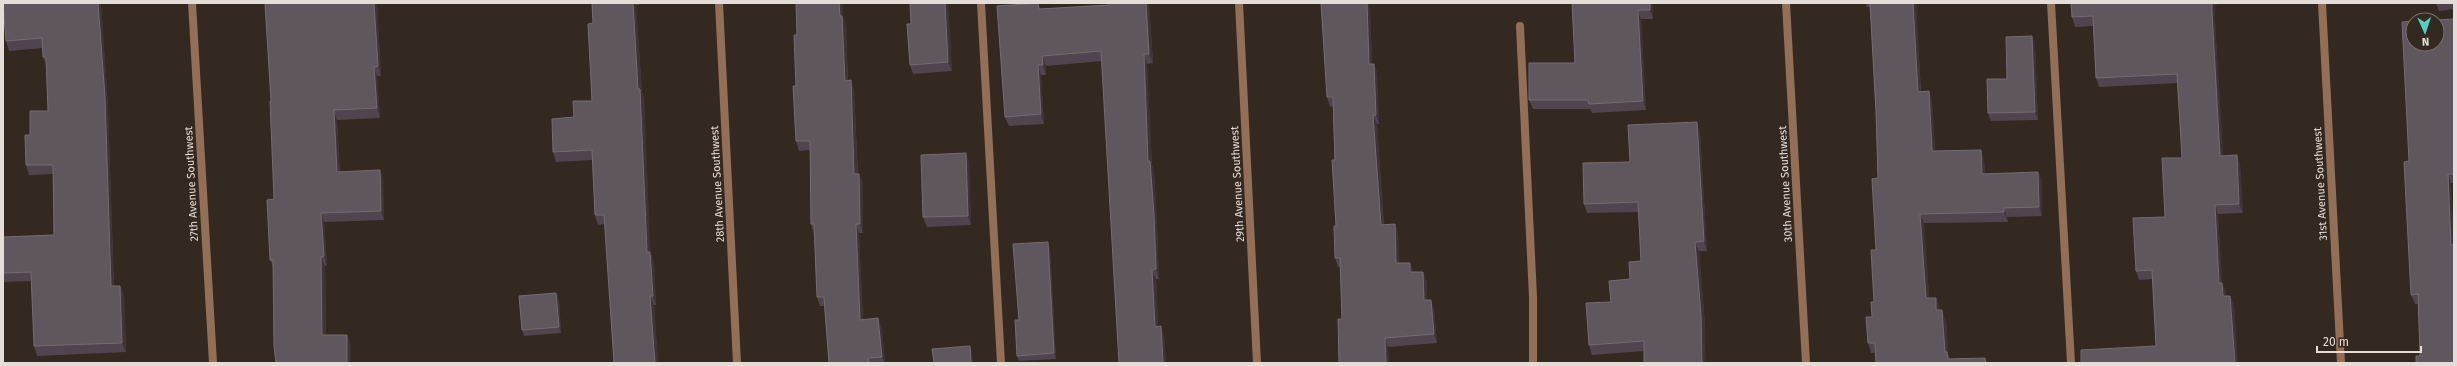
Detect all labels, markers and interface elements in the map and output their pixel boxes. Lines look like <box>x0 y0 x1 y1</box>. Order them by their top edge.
north arrow <box>2405 12 2445 52</box>
text: N <box>2422 35 2429 48</box>
street label: 28th Avenue Southwest <box>708 125 727 242</box>
street label: 30th Avenue Southwest <box>1776 125 1795 243</box>
street label: 27th Avenue Southwest <box>182 126 201 242</box>
street label: 29th Avenue Southwest <box>1228 126 1247 242</box>
street label: 31st Avenue Southwest <box>2311 127 2330 241</box>
scale bar <box>2317 328 2421 354</box>
text: 20 m <box>2323 335 2349 349</box>

